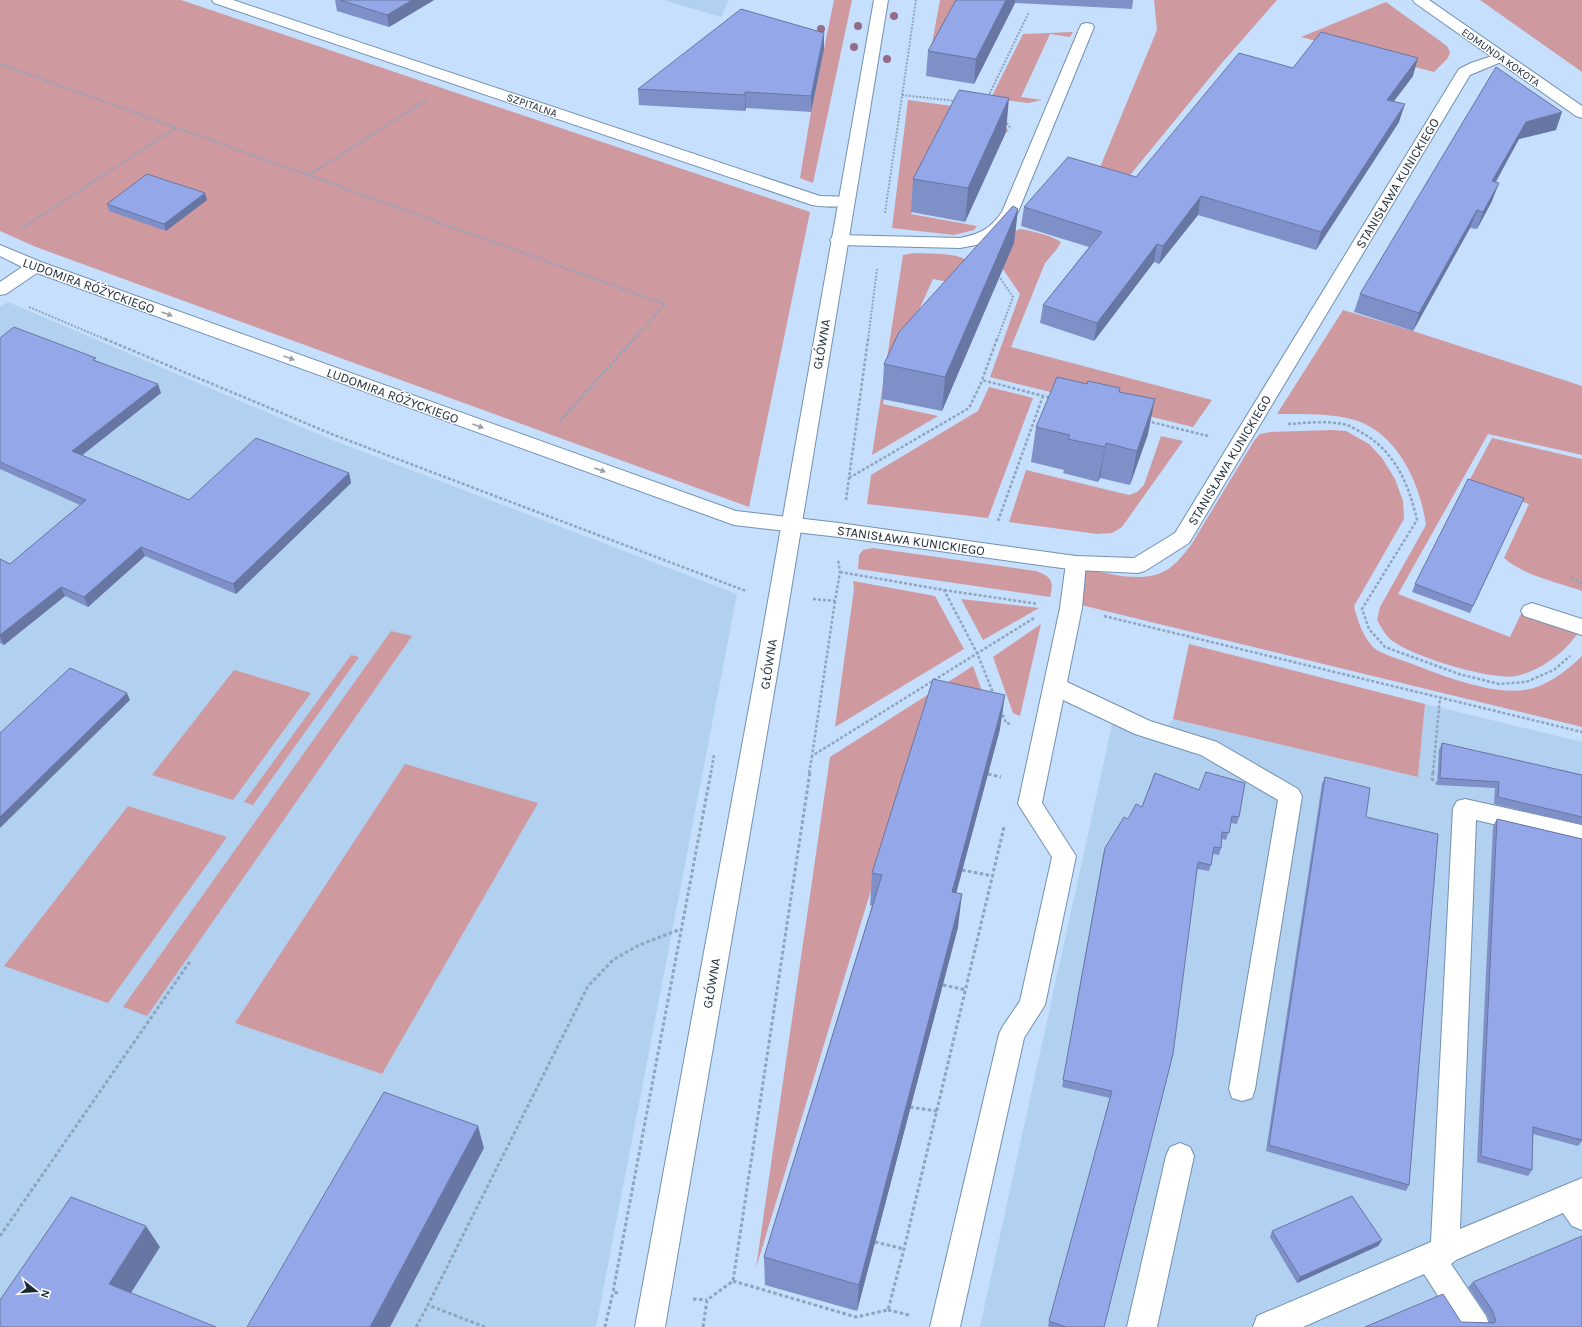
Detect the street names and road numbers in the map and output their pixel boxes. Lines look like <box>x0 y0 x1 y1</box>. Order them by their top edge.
street label: EDMUNDA KOKOTA <box>1459 26 1543 90</box>
street label: SZPITALNA <box>505 91 560 120</box>
street label: STANISŁAWA KUNICKIEGO <box>1353 115 1442 251</box>
street label: LUDOMIRA RÓŻYCKIEGO <box>21 254 157 316</box>
street label: GŁÓWNA <box>809 317 833 370</box>
street label: LUDOMIRA RÓŻYCKIEGO <box>325 364 461 426</box>
street label: STANISŁAWA KUNICKIEGO <box>1185 392 1274 528</box>
street label: STANISŁAWA KUNICKIEGO <box>836 523 986 558</box>
street label: GŁÓWNA <box>756 637 780 690</box>
street label: GŁÓWNA <box>699 956 723 1009</box>

